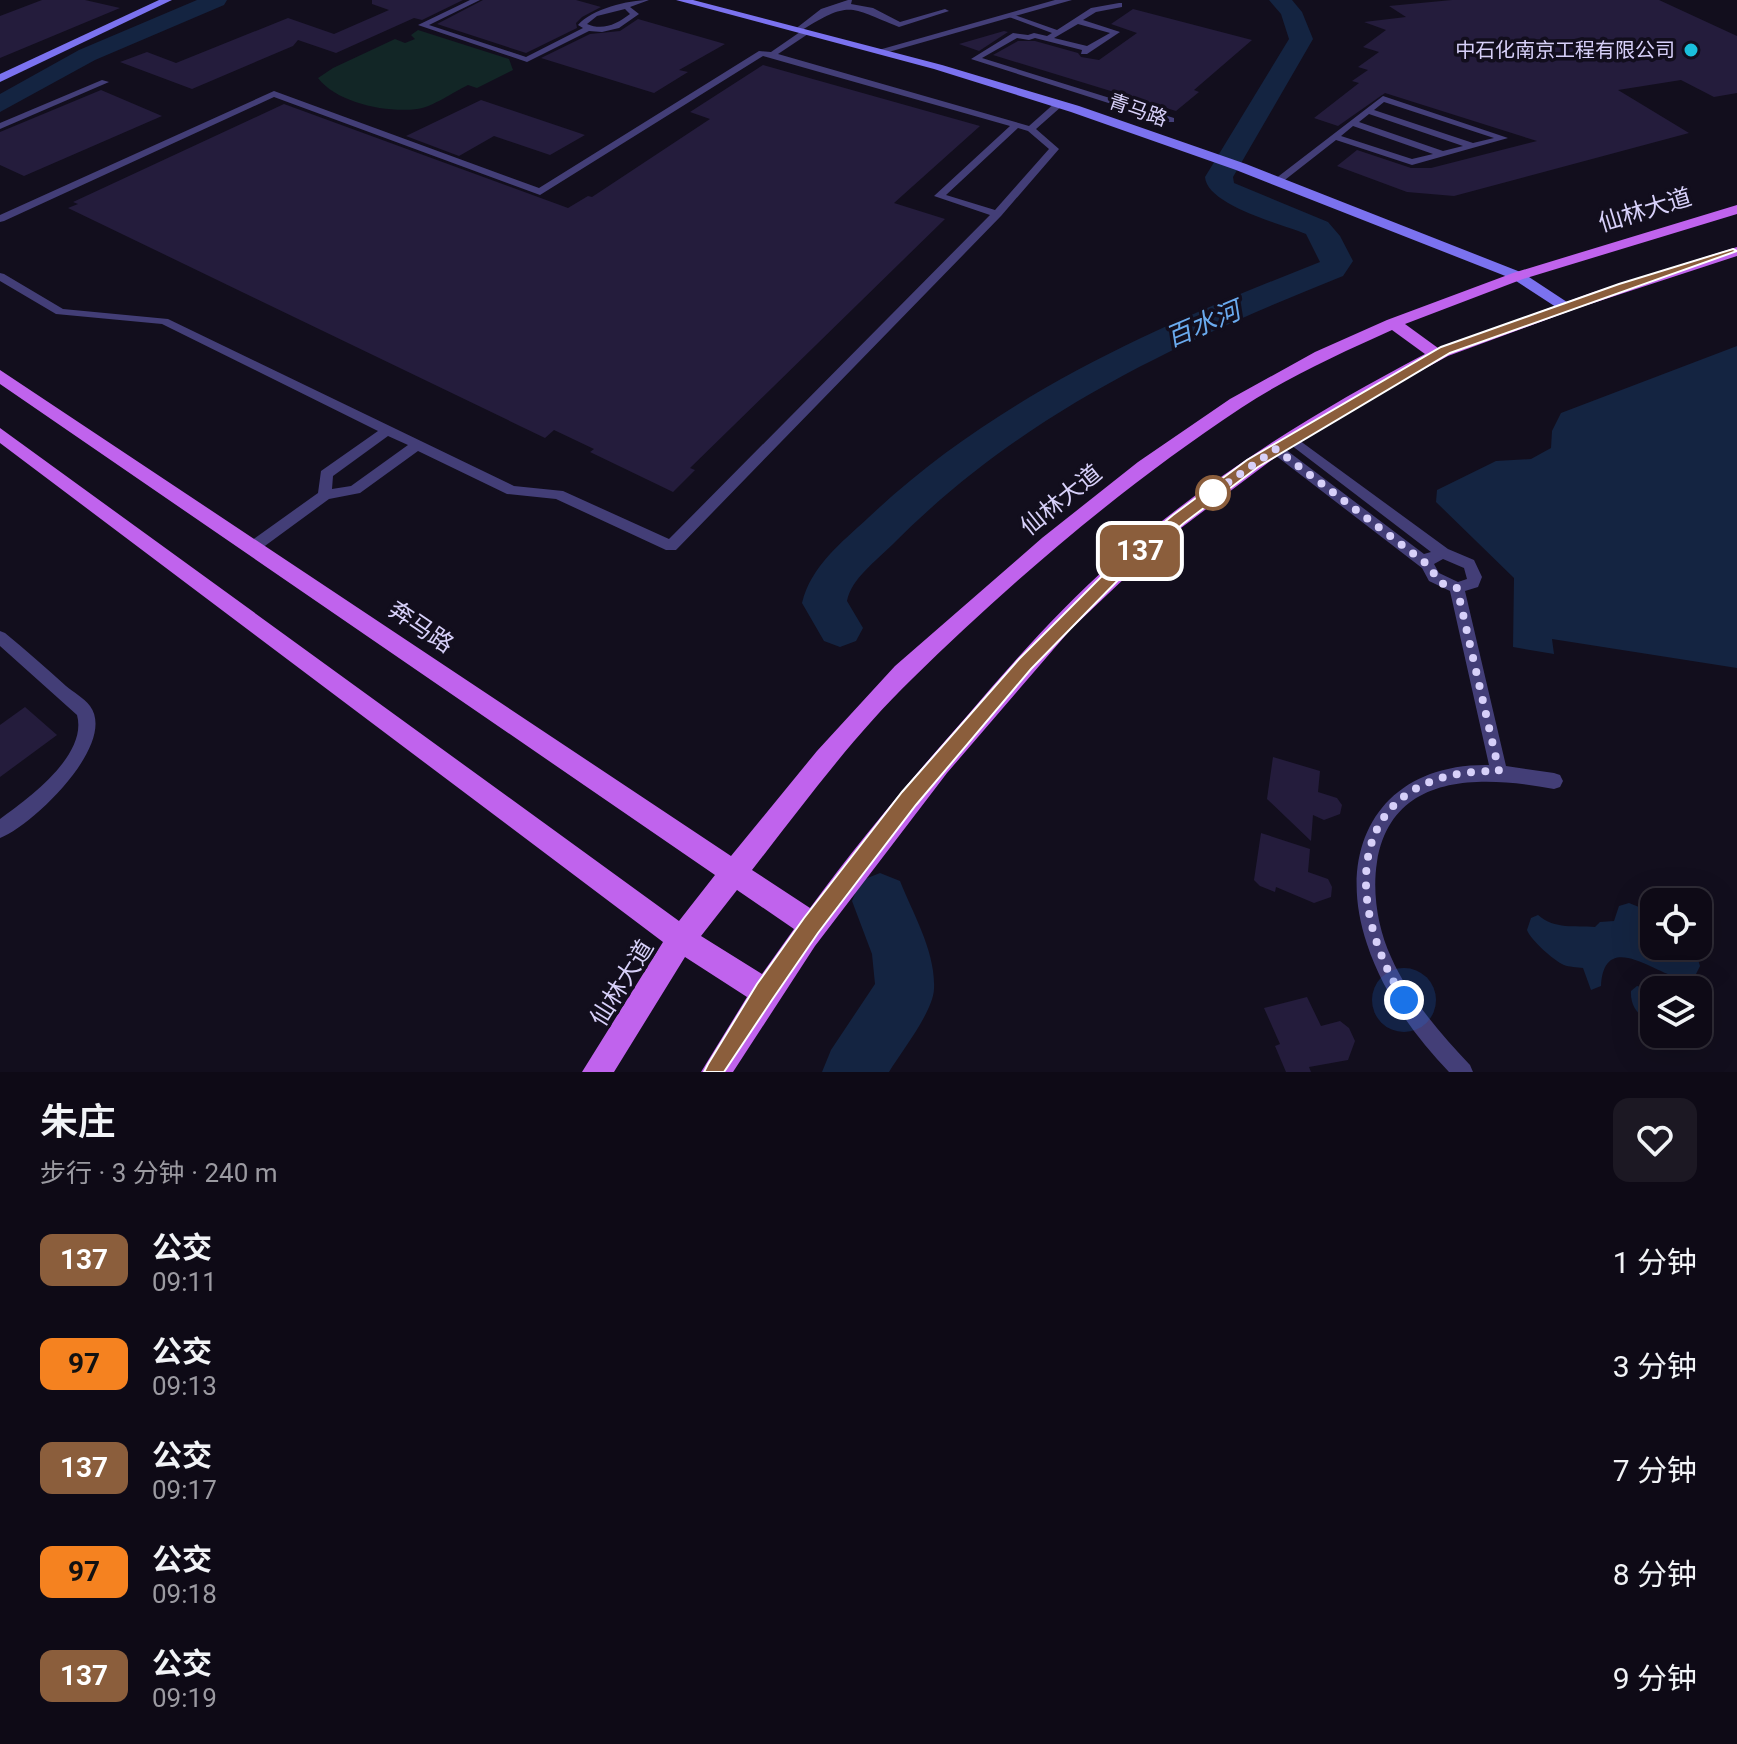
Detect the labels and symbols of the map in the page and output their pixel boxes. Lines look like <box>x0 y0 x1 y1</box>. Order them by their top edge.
place label: 中石化南京工程有限公司 <box>1455 38 1675 62</box>
marker: 中石化南京工程有限公司 <box>1682 41 1700 59</box>
street label: 青马路 <box>1106 89 1170 131</box>
street label: 仙林大道 <box>1595 183 1695 237</box>
water label: 百水河 <box>1161 293 1249 353</box>
street label: 仙林大道 <box>1015 459 1107 541</box>
unlabelled marker <box>1196 476 1230 510</box>
line badge: 137 <box>1094 525 1186 577</box>
street label: 奔马路 <box>383 595 459 659</box>
street label: 仙林大道 <box>585 935 659 1031</box>
your location <box>1384 980 1424 1020</box>

